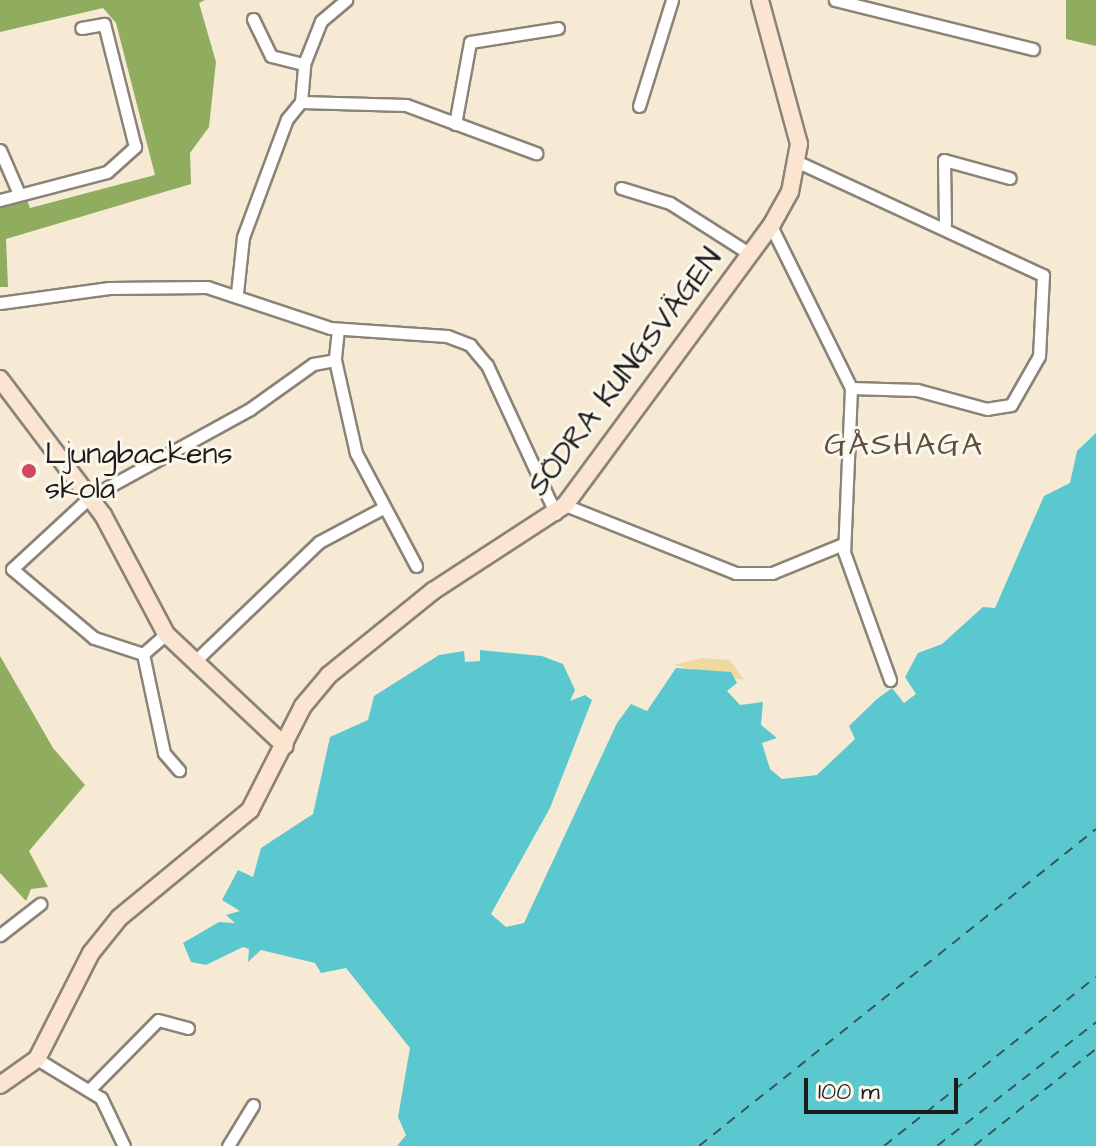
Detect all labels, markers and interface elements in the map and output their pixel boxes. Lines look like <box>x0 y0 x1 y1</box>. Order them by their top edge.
street label: SÖDRA KUNGSVÄGEN <box>520 241 730 503</box>
district label: GÅSHAGA <box>824 426 984 464</box>
place label: Ljungbackens skola <box>45 436 233 506</box>
marker: Ljungbackens skola <box>20 462 38 480</box>
scale bar <box>808 1062 962 1112</box>
text: 100 m <box>818 1075 880 1109</box>

